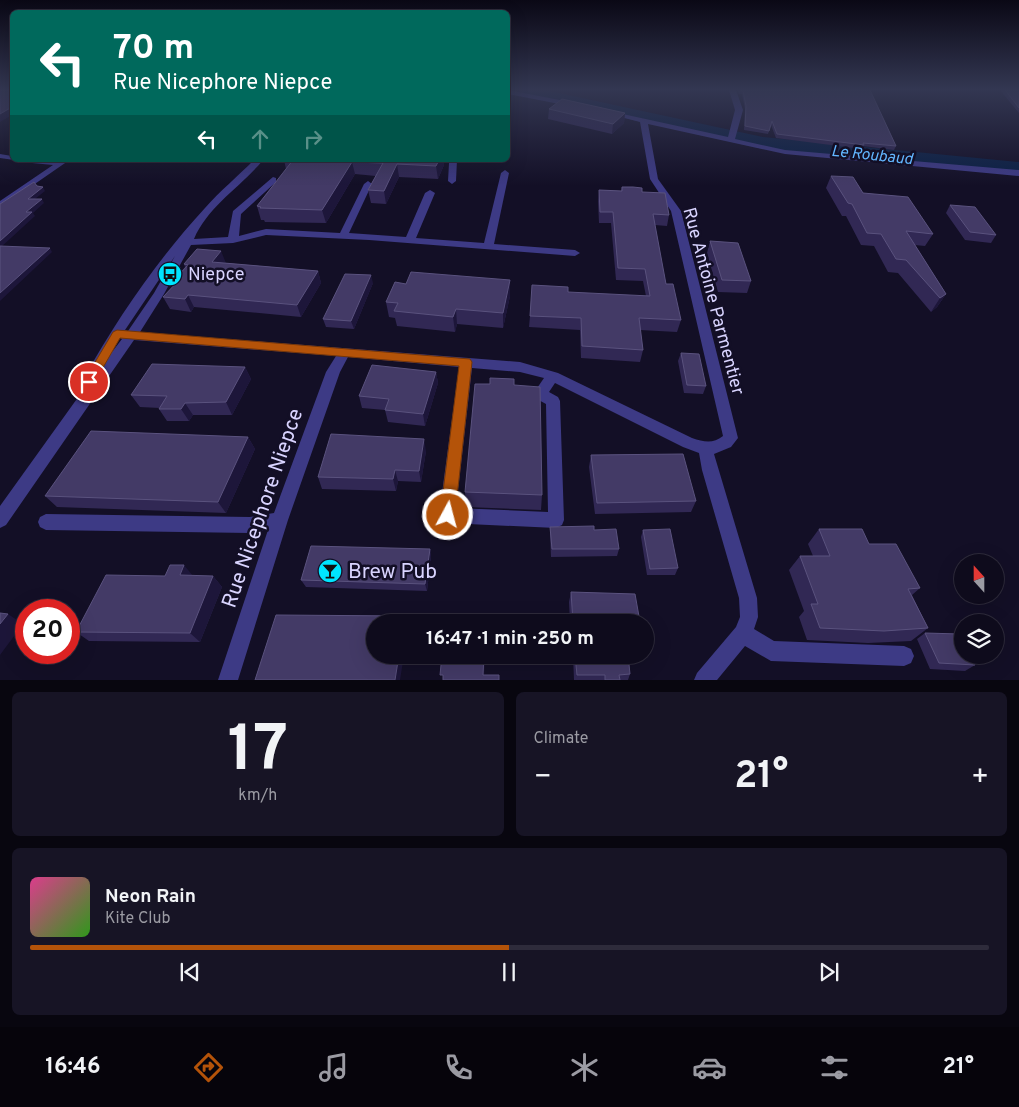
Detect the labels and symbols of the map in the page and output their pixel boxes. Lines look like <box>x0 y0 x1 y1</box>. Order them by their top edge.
water label: Le Roubaud <box>830 142 915 170</box>
street label: Rue Antoine Parmentier <box>676 205 749 398</box>
bus stop icon: Niepce <box>157 261 183 287</box>
place label: Niepce <box>188 264 244 287</box>
pin <box>68 361 110 403</box>
street label: Rue Nicephore Niepce <box>217 405 310 612</box>
position arrow <box>421 488 473 540</box>
north arrow <box>954 554 1004 604</box>
bar icon: Brew Pub <box>317 558 343 584</box>
place label: Brew Pub <box>348 559 437 586</box>
speed limit sign: 20 <box>15 599 80 664</box>

